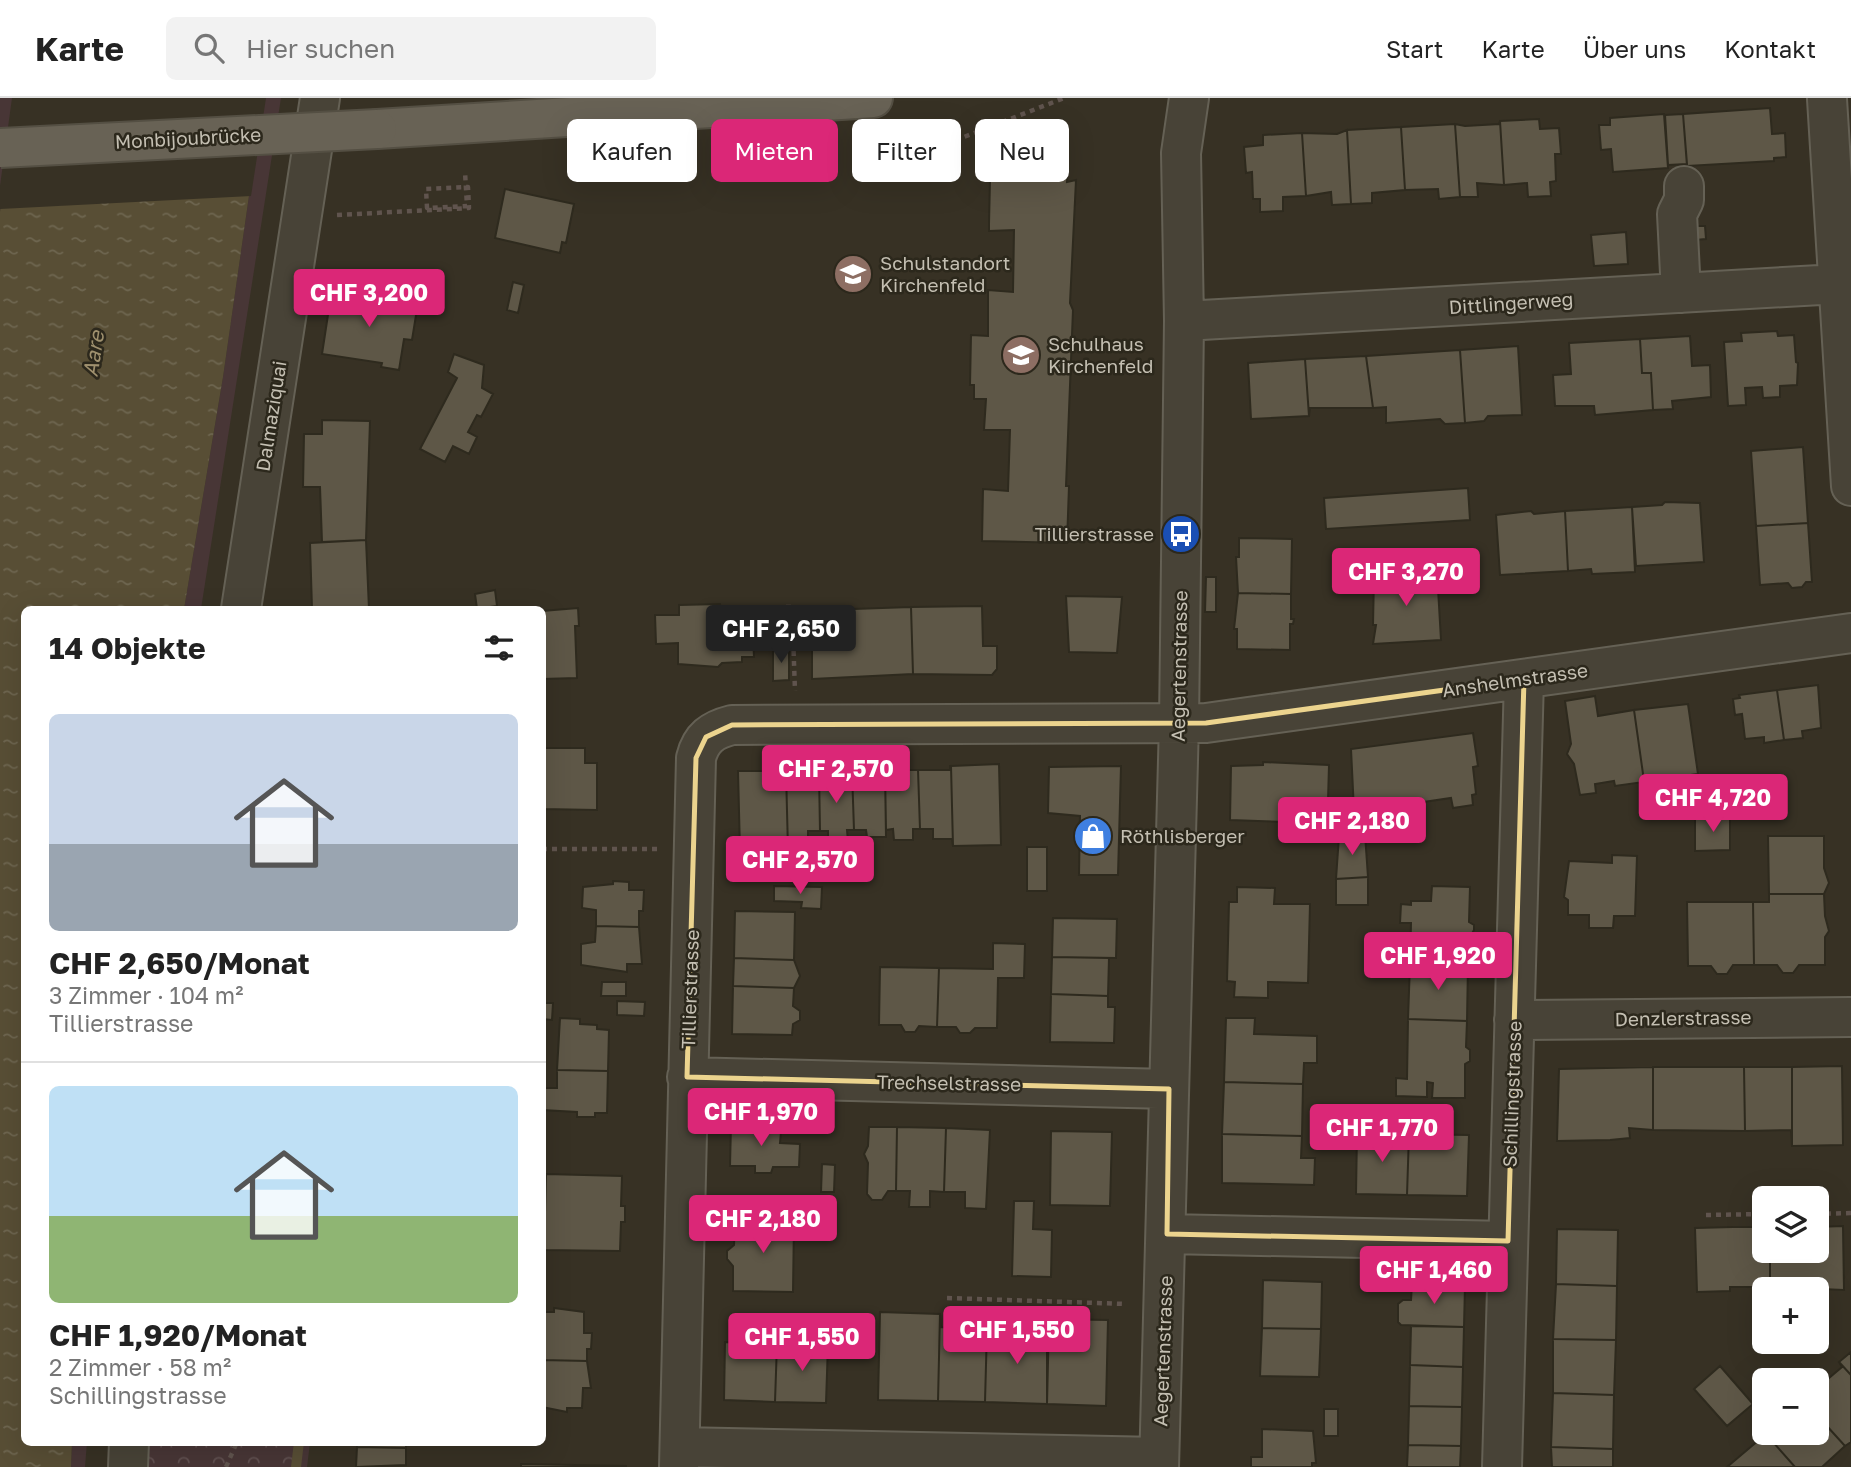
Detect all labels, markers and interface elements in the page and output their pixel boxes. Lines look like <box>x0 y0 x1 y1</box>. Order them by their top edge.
search box <box>166 17 656 80</box>
text: Karte <box>35 29 124 68</box>
icon: search <box>190 29 228 67</box>
text: Hier suchen <box>246 33 395 64</box>
text: Start <box>1386 34 1443 63</box>
text: Karte <box>1481 34 1545 63</box>
text: Über uns <box>1583 34 1686 63</box>
text: Kontakt <box>1724 34 1816 63</box>
chip: Kaufen <box>567 119 697 182</box>
chip: Mieten <box>711 119 838 182</box>
chip: Filter <box>852 119 961 182</box>
chip: Neu <box>975 119 1069 182</box>
street label: Monbijoubrücke <box>114 122 262 153</box>
place label: Schulstandort Kirchenfeld <box>880 251 1010 296</box>
school or university icon: Schulstandort Kirchenfeld <box>832 253 874 295</box>
pin: CHF 3,200 <box>289 270 449 329</box>
text: CHF 3,200 <box>310 278 428 306</box>
street label: Dittlingerweg <box>1448 287 1574 318</box>
water label: Aare <box>77 327 110 379</box>
place label: Schulhaus Kirchenfeld <box>1048 332 1154 377</box>
school or university icon: Schulhaus Kirchenfeld <box>1000 334 1042 376</box>
street label: Dalmaziquai <box>250 359 291 473</box>
bus stop icon: Tillierstrasse <box>1160 513 1202 555</box>
place label: Tillierstrasse <box>1035 522 1154 545</box>
pin: CHF 3,270 <box>1326 548 1486 608</box>
text: CHF 3,270 <box>1348 557 1464 585</box>
street label: Aegertenstrasse <box>1166 590 1191 742</box>
pin: CHF 2,650 <box>701 606 861 665</box>
text: CHF 2,650 <box>722 614 840 642</box>
icon: filters <box>480 629 518 667</box>
text: 14 Objekte <box>49 630 206 666</box>
street label: Anshelmstrasse <box>1441 658 1589 701</box>
pin: CHF 2,570 <box>756 746 916 805</box>
text: CHF 2,570 <box>778 754 894 782</box>
icon: home <box>221 760 347 886</box>
pin: CHF 4,720 <box>1633 774 1793 834</box>
text: CHF 4,720 <box>1655 783 1771 811</box>
pin: CHF 2,180 <box>1272 798 1432 857</box>
text: CHF 2,180 <box>1294 806 1410 834</box>
shop icon: Röthlisberger <box>1072 815 1114 857</box>
place label: Röthlisberger <box>1120 824 1245 847</box>
pin: CHF 2,570 <box>720 836 880 896</box>
text: CHF 2,570 <box>742 845 858 873</box>
street label: Tillierstrasse <box>676 929 703 1049</box>
pin: CHF 1,920 <box>1358 932 1518 992</box>
text: CHF 1,920 <box>1380 941 1496 969</box>
text: CHF 2,650/Monat <box>49 945 310 981</box>
text: 3 Zimmer · 104 m² <box>49 981 243 1009</box>
street label: Denzlerstrasse <box>1614 1005 1752 1030</box>
text: Tillierstrasse <box>49 1009 193 1037</box>
street label: Schillingstrasse <box>1497 1020 1526 1168</box>
street label: Trechselstrasse <box>877 1070 1021 1095</box>
pin: CHF 1,970 <box>681 1088 841 1148</box>
text: CHF 1,970 <box>704 1097 818 1125</box>
pin: CHF 1,770 <box>1302 1104 1462 1164</box>
text: CHF 1,770 <box>1326 1113 1438 1141</box>
icon: home <box>221 1132 347 1258</box>
map controls <box>1752 1186 1829 1445</box>
button: layers <box>1752 1186 1829 1263</box>
pin: CHF 2,180 <box>683 1196 843 1255</box>
text: CHF 2,180 <box>705 1204 821 1232</box>
pin: CHF 1,460 <box>1354 1246 1514 1306</box>
text: CHF 1,460 <box>1376 1255 1492 1283</box>
street label: Aegertenstrasse <box>1148 1275 1177 1427</box>
button: + <box>1752 1277 1829 1354</box>
pin: CHF 1,550 <box>937 1306 1097 1366</box>
pin: CHF 1,550 <box>722 1314 882 1373</box>
text: CHF 1,550 <box>959 1315 1075 1343</box>
text: CHF 1,920/Monat <box>49 1317 307 1353</box>
text: CHF 1,550 <box>744 1322 860 1350</box>
text: 2 Zimmer · 58 m² <box>49 1353 231 1381</box>
button: − <box>1752 1368 1829 1445</box>
text: Schillingstrasse <box>49 1381 227 1409</box>

